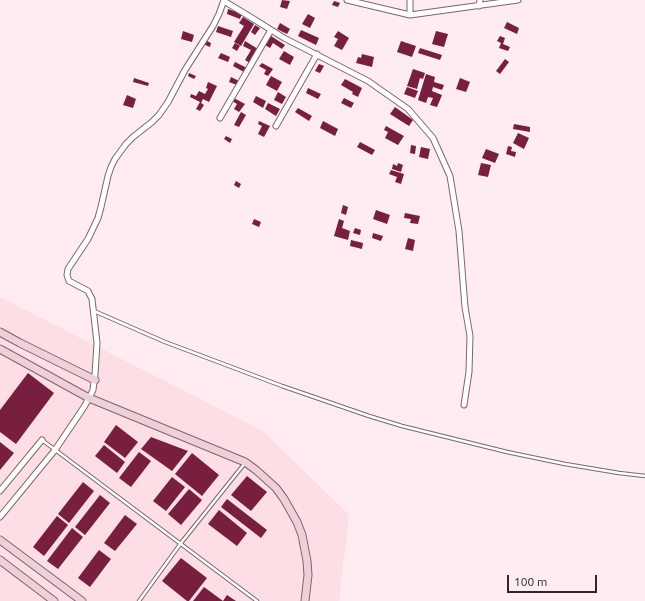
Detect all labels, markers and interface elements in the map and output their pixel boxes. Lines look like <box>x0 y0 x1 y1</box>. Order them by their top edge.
scale bar <box>509 567 599 593</box>
text: 100 m <box>514 575 547 588</box>

